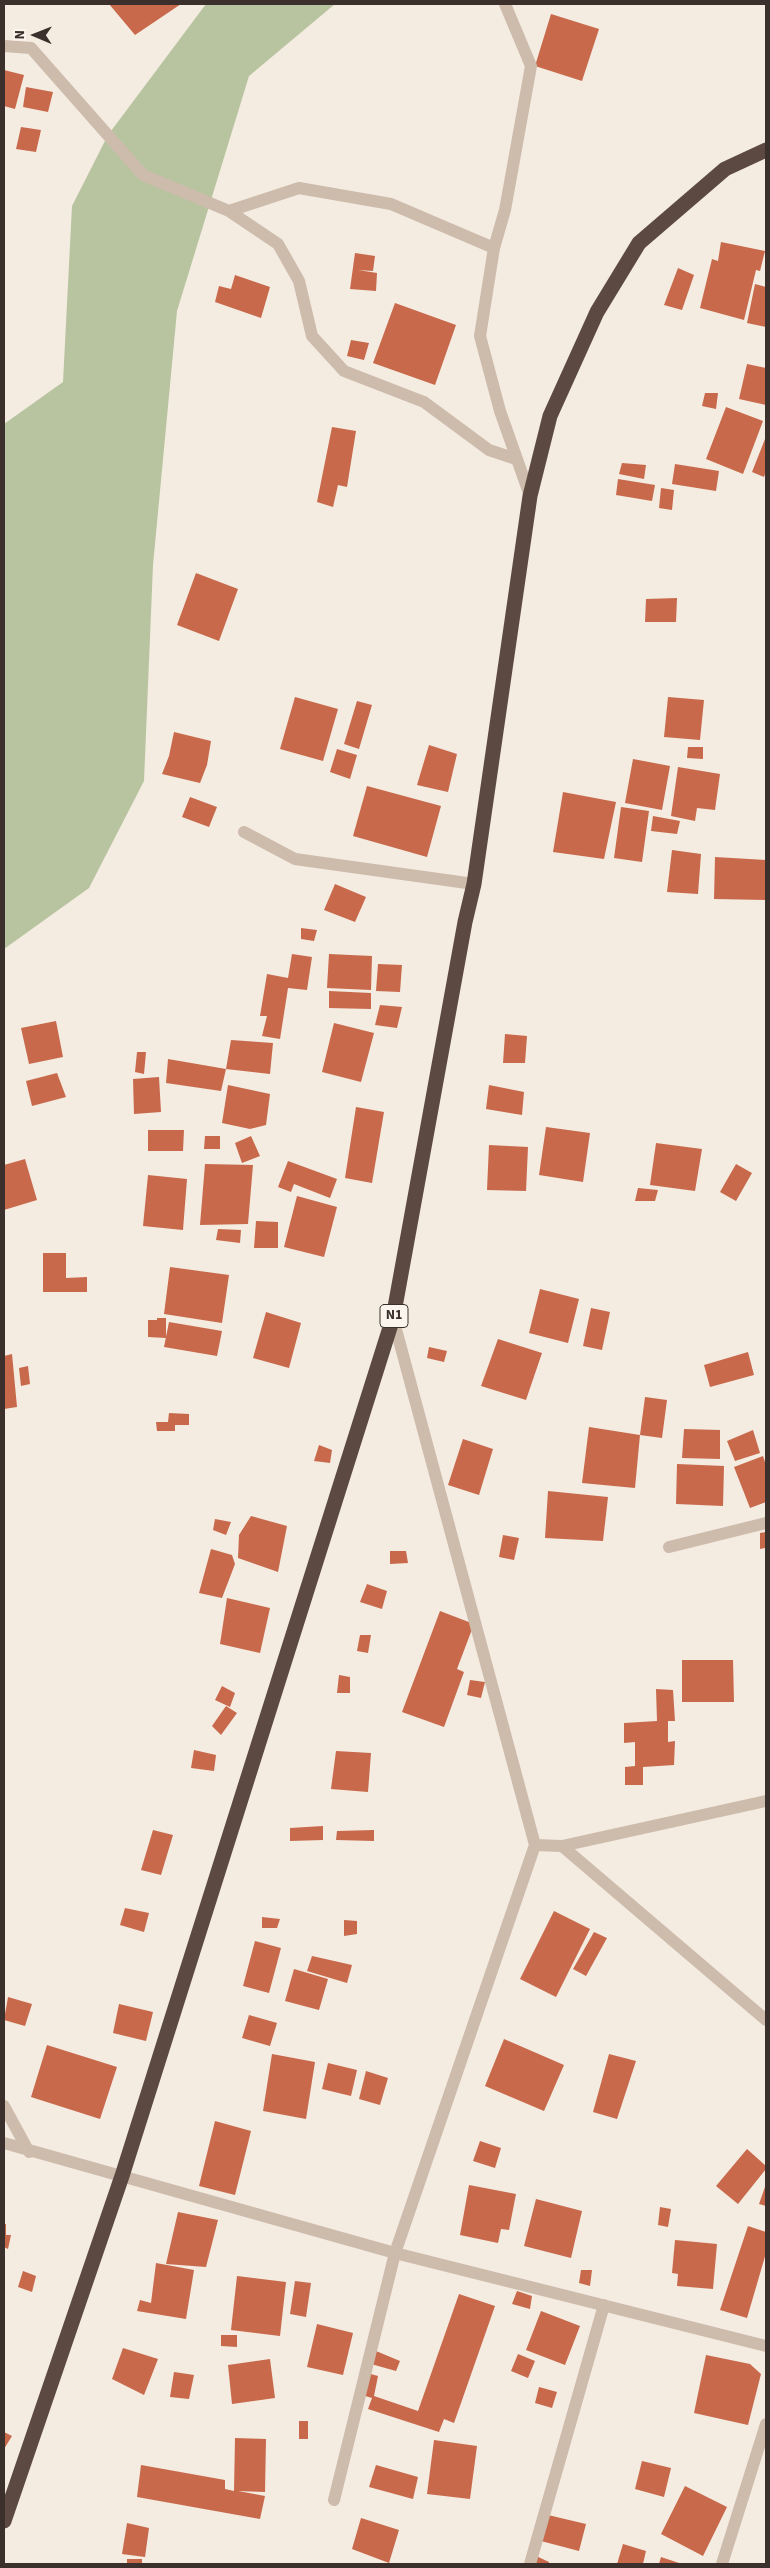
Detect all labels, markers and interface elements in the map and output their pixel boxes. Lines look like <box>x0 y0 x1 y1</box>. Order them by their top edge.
north arrow <box>10 10 60 60</box>
text: N <box>10 30 30 40</box>
road number: N1 <box>380 1304 408 1328</box>

